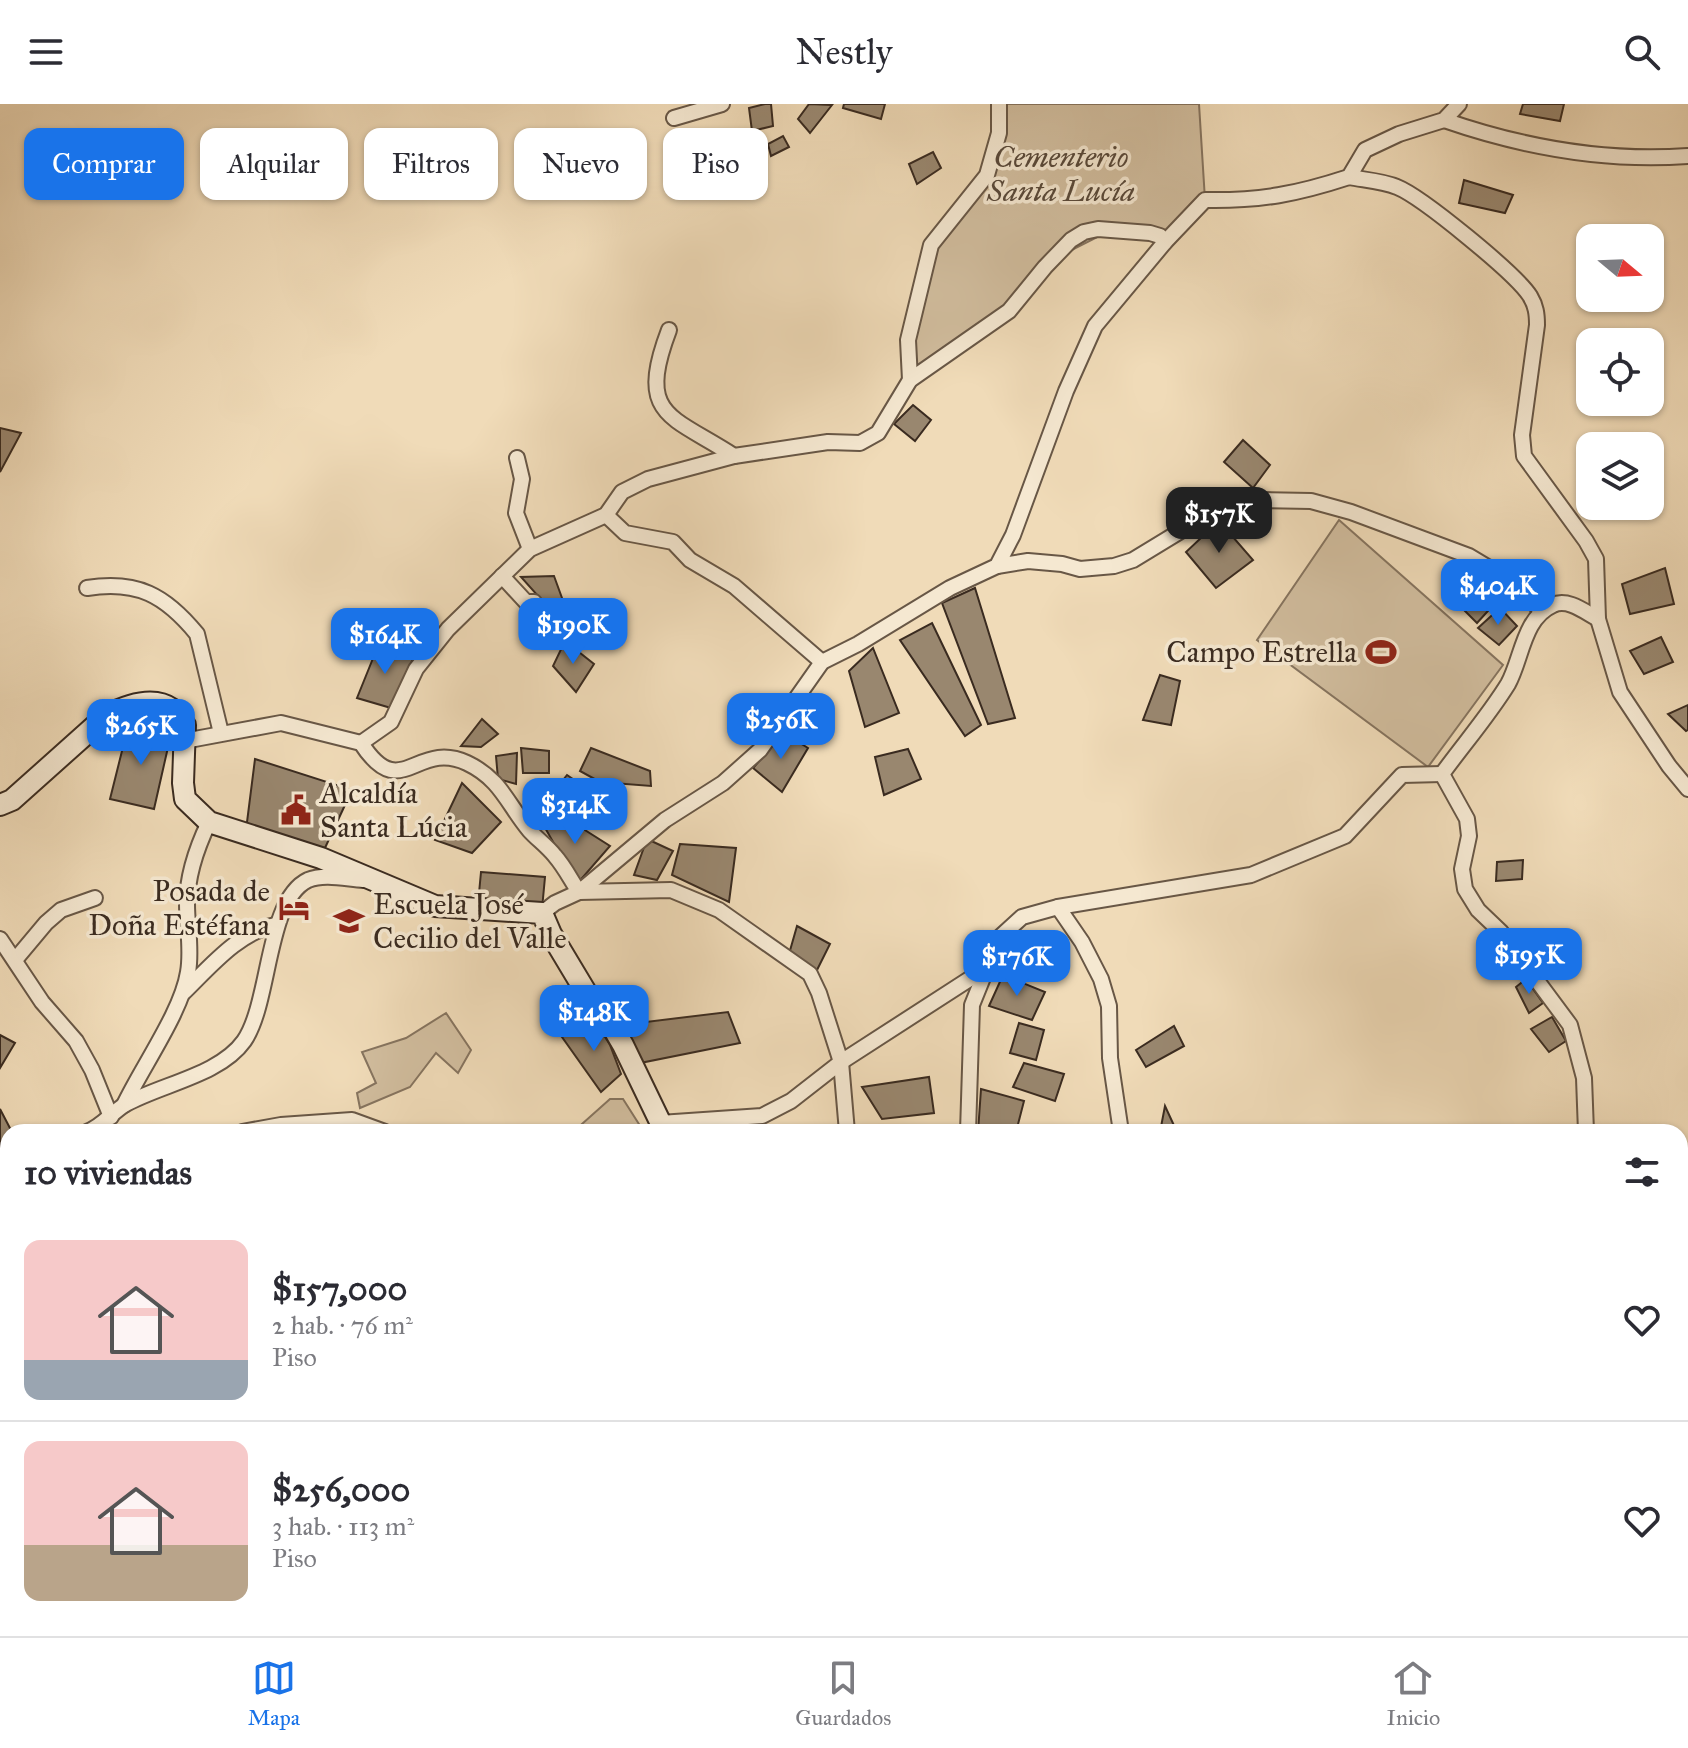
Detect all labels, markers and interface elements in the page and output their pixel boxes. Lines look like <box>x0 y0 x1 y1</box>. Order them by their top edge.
icon: menu <box>24 30 68 74</box>
text: Nestly <box>796 30 892 74</box>
icon: search <box>1620 30 1664 74</box>
chip: Comprar <box>24 128 184 200</box>
chip: Alquilar <box>200 128 348 200</box>
chip: Filtros <box>364 128 498 200</box>
chip: Nuevo <box>514 128 647 200</box>
chip: Piso <box>663 128 768 200</box>
park label: Cementerio Santa Lucía <box>986 139 1135 209</box>
north arrow <box>1576 224 1664 312</box>
map controls <box>1576 224 1664 520</box>
button: locate <box>1576 328 1664 416</box>
button: layers <box>1576 432 1664 520</box>
pin: $157K <box>1163 487 1275 555</box>
text: $157K <box>1184 497 1254 529</box>
pin: $404K <box>1442 559 1554 627</box>
text: $404K <box>1459 569 1537 601</box>
pin: $190K <box>517 598 629 666</box>
pin: $164K <box>329 608 441 676</box>
text: $190K <box>536 608 610 640</box>
text: $164K <box>349 618 421 650</box>
place label: Campo Estrella <box>1166 634 1357 670</box>
sports icon: Campo Estrella <box>1364 635 1398 669</box>
pin: $256K <box>725 693 837 761</box>
pin: $265K <box>85 699 197 767</box>
text: $256K <box>745 703 817 735</box>
text: $265K <box>105 709 177 741</box>
place label: Alcaldía Santa Lúcia <box>318 775 468 845</box>
pin: $314K <box>519 778 631 846</box>
text: $314K <box>540 788 610 820</box>
public building icon: Alcaldía Santa Lúcia <box>279 793 313 827</box>
place label: Posada de Doña Estéfana <box>88 873 270 943</box>
place label: Escuela José Cecilio del Valle <box>373 886 567 956</box>
hotel icon: Posada de Doña Estéfana <box>277 891 311 925</box>
school or university icon: Escuela José Cecilio del Valle <box>332 904 366 938</box>
pin: $195K <box>1473 928 1585 996</box>
pin: $176K <box>961 930 1073 998</box>
text: $195K <box>1494 938 1564 970</box>
text: $176K <box>981 940 1053 972</box>
pin: $148K <box>538 985 650 1053</box>
text: $148K <box>558 995 630 1027</box>
icon: filters <box>1620 1150 1664 1194</box>
text: 10 viviendas <box>24 1152 192 1193</box>
text: $157,000 <box>272 1268 407 1309</box>
icon: home <box>88 1272 184 1368</box>
icon: heart <box>1620 1298 1664 1342</box>
text: 2 hab. · 76 m² <box>272 1309 413 1341</box>
text: Piso <box>272 1341 317 1373</box>
text: $256,000 <box>272 1469 410 1510</box>
icon: home <box>88 1473 184 1569</box>
icon: heart <box>1620 1499 1664 1543</box>
text: 3 hab. · 113 m² <box>272 1510 414 1542</box>
text: Piso <box>272 1542 317 1574</box>
tab: Mapa <box>248 1656 300 1731</box>
tab: Guardados <box>795 1656 891 1731</box>
tab: Inicio <box>1387 1656 1440 1731</box>

